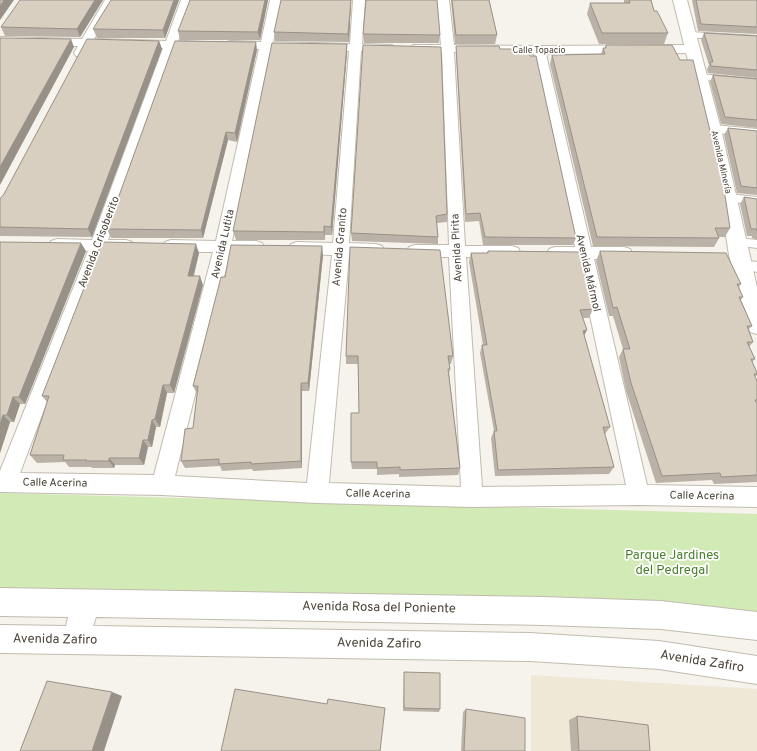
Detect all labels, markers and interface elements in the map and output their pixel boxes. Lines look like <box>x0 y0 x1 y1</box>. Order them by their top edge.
street label: Calle Topacio <box>512 45 566 56</box>
street label: Avenida Minería <box>708 129 734 195</box>
street label: Avenida Crisoberito <box>75 194 123 290</box>
street label: Avenida Granito <box>330 207 350 287</box>
street label: Avenida Lutita <box>208 208 238 280</box>
street label: Avenida Pirita <box>448 213 466 283</box>
street label: Avenida Mármol <box>572 233 604 313</box>
street label: Calle Acerina <box>22 475 88 491</box>
street label: Calle Acerina <box>345 486 411 502</box>
street label: Calle Acerina <box>669 488 735 504</box>
park label: Parque Jardines del Pedregal <box>625 548 719 579</box>
street label: Avenida Rosa del Poniente <box>302 599 456 617</box>
street label: Avenida Zafiro <box>13 631 97 649</box>
street label: Avenida Zafiro <box>337 635 421 653</box>
street label: Avenida Zafiro <box>659 647 745 677</box>

